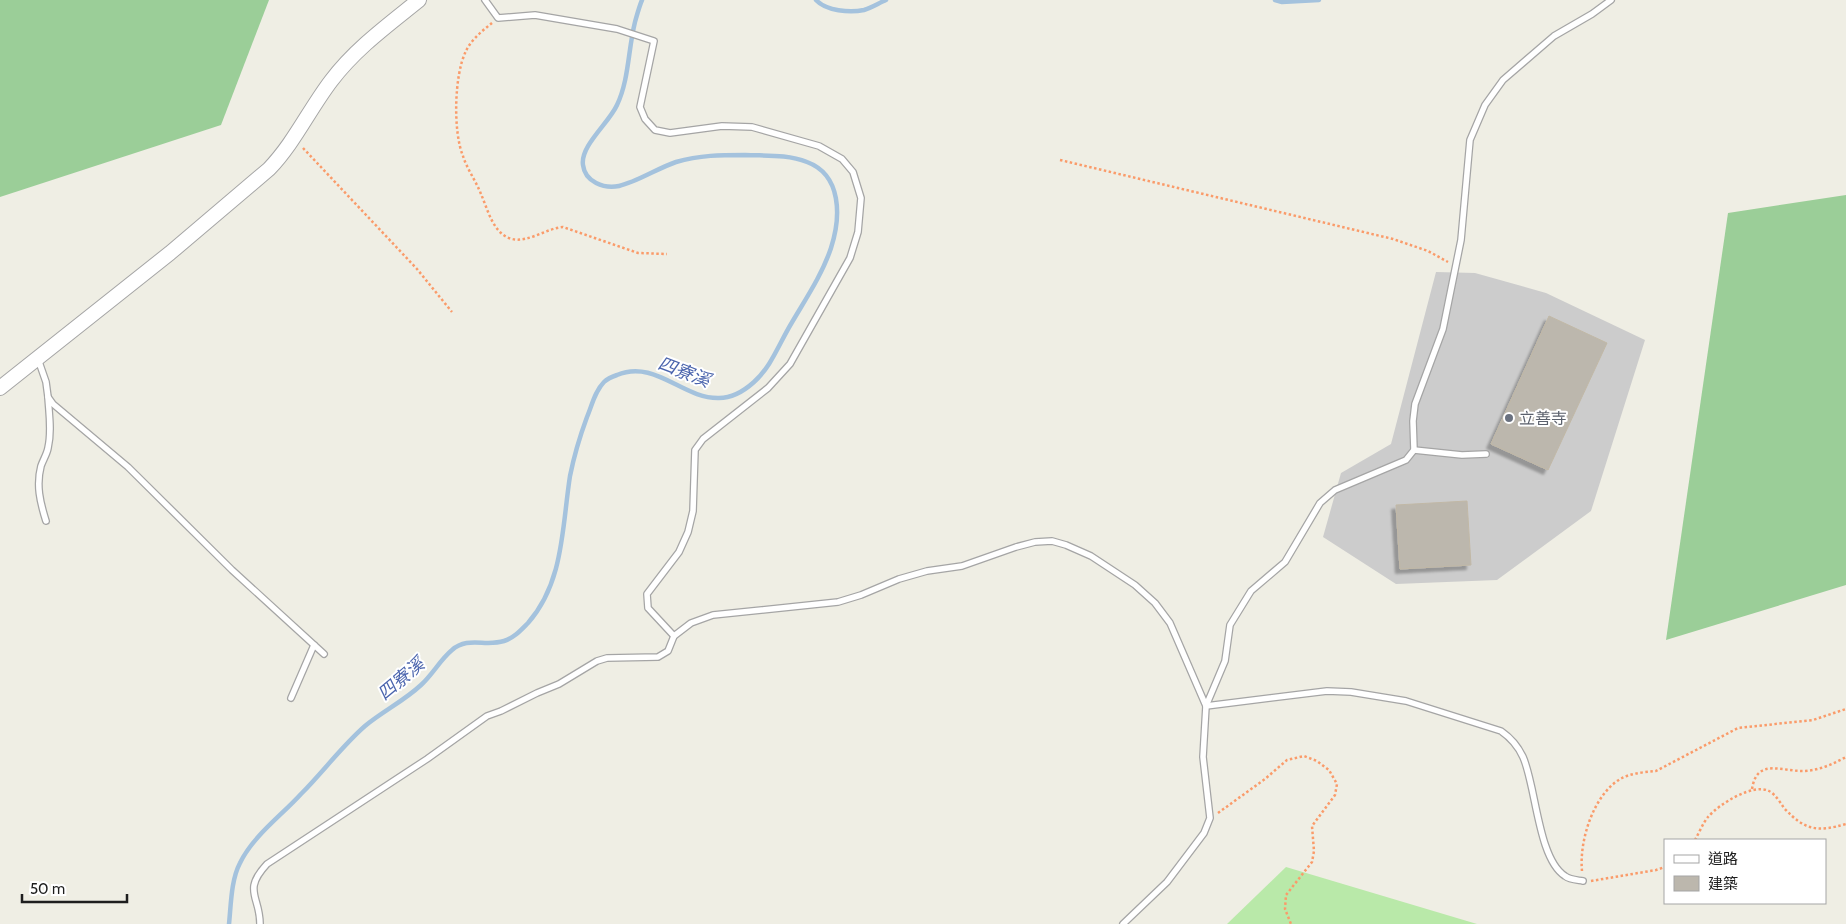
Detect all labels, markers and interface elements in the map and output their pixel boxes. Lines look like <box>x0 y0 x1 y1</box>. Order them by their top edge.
water label: 四寮溪 <box>655 352 716 393</box>
place label: 立善寺 <box>1519 409 1567 428</box>
marker: 立善寺 <box>1503 412 1515 424</box>
water label: 四寮溪 <box>373 651 431 705</box>
legend <box>1664 839 1826 904</box>
text: 道路 <box>1708 850 1738 868</box>
scale bar <box>22 872 128 904</box>
text: 建築 <box>1708 875 1738 893</box>
text: 50 m <box>30 880 65 898</box>

